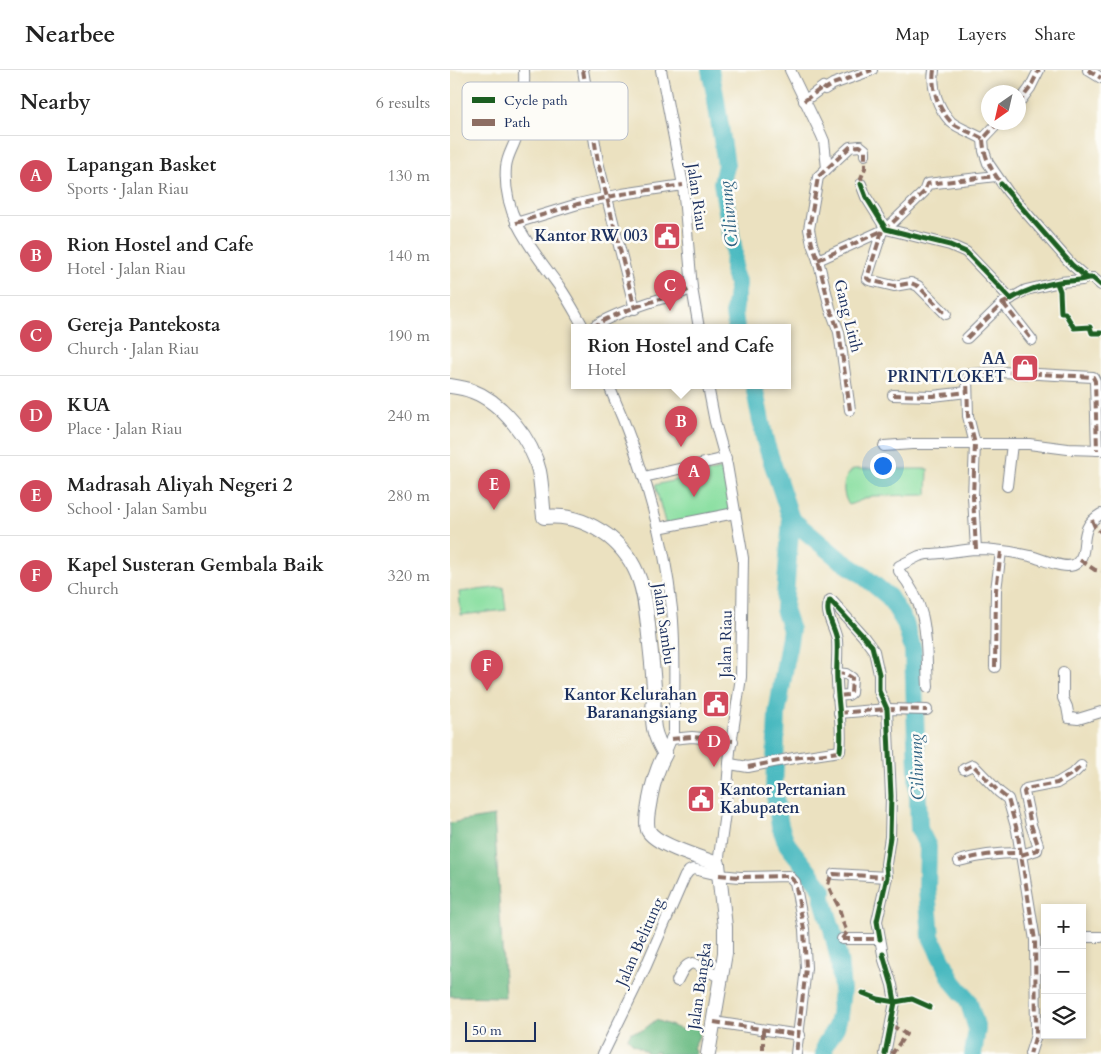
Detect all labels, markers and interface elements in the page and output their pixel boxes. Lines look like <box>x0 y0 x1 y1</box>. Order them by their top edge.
text: Nearbee <box>25 18 115 51</box>
text: Map <box>895 22 930 47</box>
text: Layers <box>958 22 1007 47</box>
text: Share <box>1035 22 1076 47</box>
legend <box>462 82 628 140</box>
north arrow <box>981 85 1026 130</box>
text: Nearby <box>20 88 91 117</box>
text: Cycle path <box>504 91 568 110</box>
text: 6 results <box>376 92 430 114</box>
text: Path <box>504 113 531 132</box>
text: Lapangan Basket <box>67 152 216 178</box>
street label: Jalan Riau <box>681 160 713 232</box>
text: A <box>30 165 42 187</box>
text: 130 m <box>388 165 430 187</box>
text: Sports · Jalan Riau <box>67 178 189 200</box>
water label: Ciliwung <box>713 180 745 248</box>
public building icon: Kantor RW 003 <box>652 221 682 251</box>
place label: Kantor RW 003 <box>534 225 648 247</box>
text: Rion Hostel and Cafe <box>67 232 254 258</box>
text: B <box>30 245 42 267</box>
text: 140 m <box>388 245 430 267</box>
text: Hotel · Jalan Riau <box>67 258 186 280</box>
pin: C <box>654 270 686 311</box>
street label: Gang Litih <box>828 277 868 355</box>
text: Gereja Pantekosta <box>67 312 220 338</box>
popup <box>571 324 791 389</box>
text: C <box>30 325 42 347</box>
text: 190 m <box>388 325 430 347</box>
text: Rion Hostel and Cafe <box>588 333 774 359</box>
text: Church · Jalan Riau <box>67 338 199 360</box>
place label: AA PRINT/LOKET <box>887 348 1006 388</box>
shop icon: AA PRINT/LOKET <box>1010 353 1040 383</box>
text: Hotel <box>588 359 626 381</box>
text: KUA <box>67 392 110 418</box>
text: D <box>29 405 43 427</box>
text: 240 m <box>388 405 430 427</box>
pin: B <box>665 406 697 447</box>
text: Place · Jalan Riau <box>67 418 183 440</box>
your location <box>870 453 896 479</box>
pin: A <box>678 456 710 497</box>
pin: E <box>478 469 510 510</box>
text: Madrasah Aliyah Negeri 2 <box>67 472 293 498</box>
text: E <box>31 485 41 507</box>
text: 280 m <box>388 485 430 507</box>
text: School · Jalan Sambu <box>67 498 208 520</box>
text: Kapel Susteran Gembala Baik <box>67 552 324 578</box>
text: F <box>31 565 41 587</box>
text: 320 m <box>388 565 430 587</box>
text: Church <box>67 578 119 600</box>
street label: Jalan Sambu <box>647 580 681 667</box>
street label: Jalan Riau <box>714 610 738 680</box>
pin: F <box>471 650 503 691</box>
place label: Kantor Kelurahan Baranangsiang <box>564 684 698 724</box>
public building icon: Kantor Kelurahan Baranangsiang <box>701 689 731 719</box>
pin: D <box>698 726 730 767</box>
water label: Ciliwung <box>903 733 931 801</box>
place label: Kantor Pertanian Kabupaten <box>720 779 847 819</box>
public building icon: Kantor Pertanian Kabupaten <box>686 784 716 814</box>
street label: Jalan Belitung <box>610 894 669 992</box>
map controls <box>1041 904 1086 1039</box>
button: + <box>1041 904 1086 949</box>
street label: Jalan Bangka <box>683 941 717 1033</box>
button: − <box>1041 949 1086 994</box>
button: layers <box>1041 994 1086 1039</box>
scale bar <box>465 1019 536 1042</box>
text: 50 m <box>472 1021 502 1040</box>

